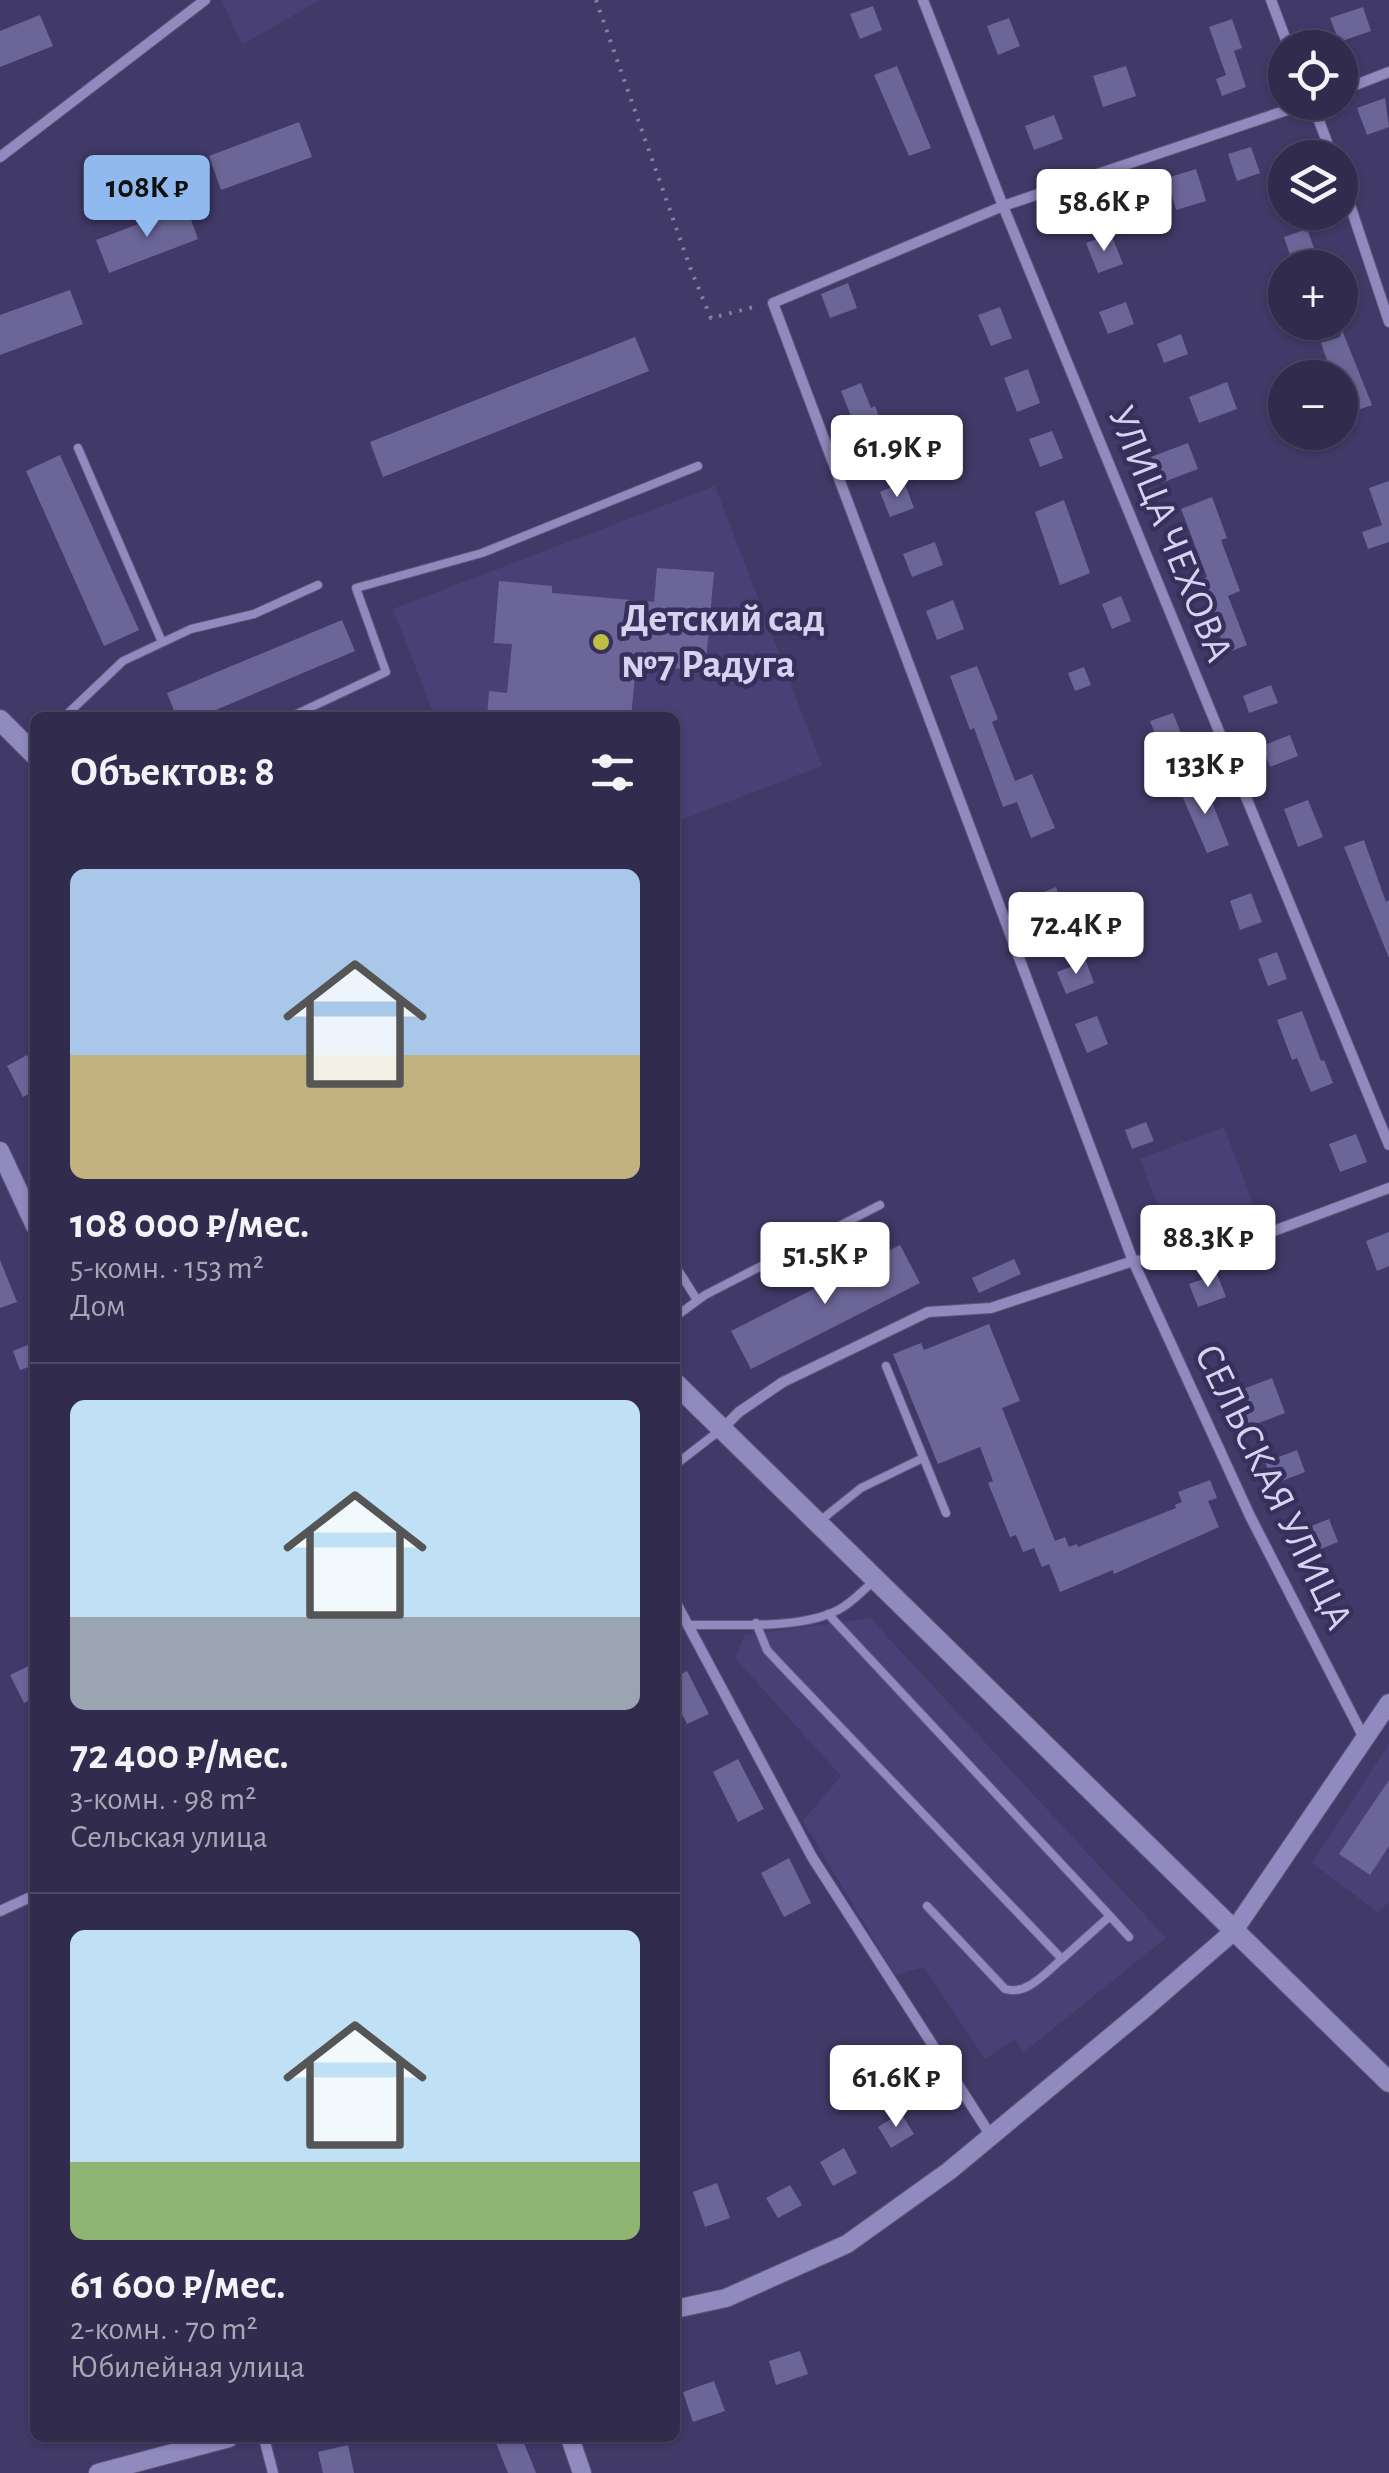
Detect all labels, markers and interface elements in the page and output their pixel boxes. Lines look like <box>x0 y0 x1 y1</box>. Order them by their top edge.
map controls <box>1268 30 1358 450</box>
button: locate <box>1268 30 1358 120</box>
button: layers <box>1268 140 1358 230</box>
pin: 108K ₽ <box>66 155 228 240</box>
pin: 58.6K ₽ <box>1012 169 1196 254</box>
text: 108K ₽ <box>106 171 188 203</box>
text: 58.6K ₽ <box>1059 185 1149 217</box>
button: + <box>1268 250 1358 340</box>
button: − <box>1268 360 1358 450</box>
street label: УЛИЦА ЧЕХОВА <box>1101 401 1239 667</box>
pin: 61.9K ₽ <box>805 415 989 500</box>
text: 61.9K ₽ <box>853 431 941 463</box>
place label: Детский сад №7 Радуга <box>621 599 825 685</box>
marker: Детский сад №7 Радуга <box>590 631 612 653</box>
pin: 133K ₽ <box>1124 732 1286 817</box>
icon: filters <box>585 745 640 800</box>
text: 133K ₽ <box>1166 748 1244 780</box>
text: Объектов: 8 <box>70 751 275 793</box>
pin: 72.4K ₽ <box>984 892 1168 977</box>
text: 72.4K ₽ <box>1031 908 1121 940</box>
icon: home <box>265 934 445 1114</box>
text: 108 000 ₽/мес. <box>70 1203 309 1245</box>
pin: 88.3K ₽ <box>1116 1205 1300 1290</box>
text: 88.3K ₽ <box>1162 1221 1254 1253</box>
pin: 51.5K ₽ <box>733 1222 917 1307</box>
text: 51.5K ₽ <box>783 1238 868 1270</box>
text: 5-комн. · 153 m² <box>70 1252 264 1284</box>
text: Дом <box>70 1290 126 1322</box>
street label: СЕЛЬСКАЯ УЛИЦА <box>1187 1338 1359 1636</box>
icon: home <box>265 1465 445 1645</box>
text: 72 400 ₽/мес. <box>70 1734 289 1776</box>
text: 3-комн. · 98 m² <box>70 1783 256 1815</box>
text: Сельская улица <box>70 1821 268 1853</box>
icon: home <box>265 1995 445 2175</box>
pin: 61.6K ₽ <box>804 2045 988 2130</box>
text: 61.6K ₽ <box>852 2061 940 2093</box>
text: 61 600 ₽/мес. <box>70 2264 286 2306</box>
text: 2-комн. · 70 m² <box>70 2313 258 2345</box>
text: Юбилейная улица <box>70 2351 305 2383</box>

